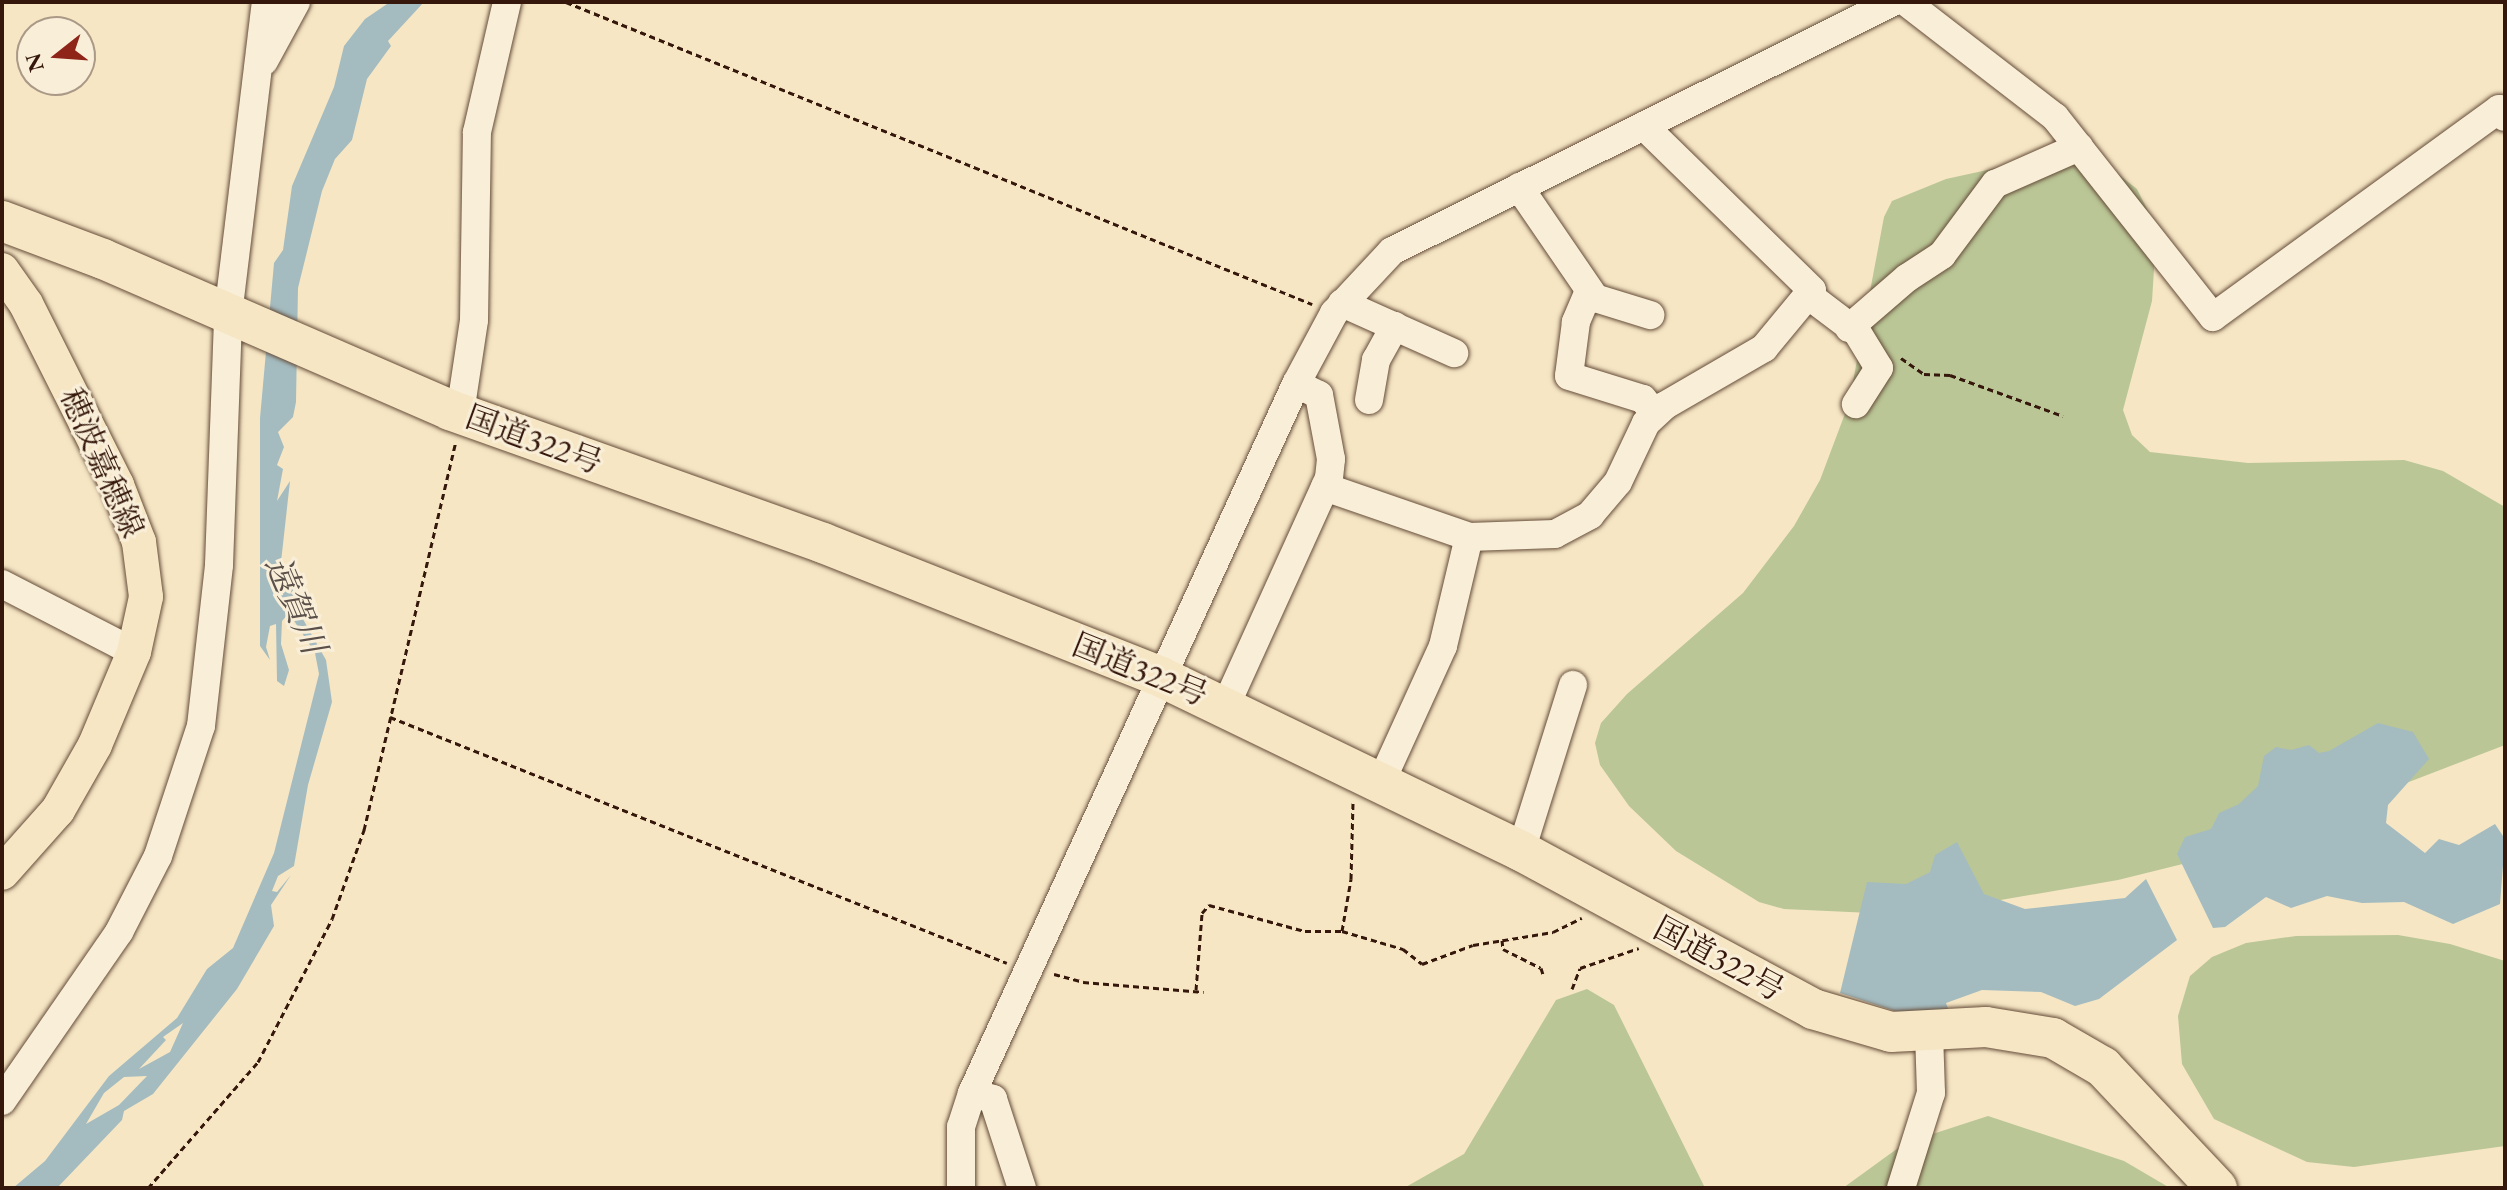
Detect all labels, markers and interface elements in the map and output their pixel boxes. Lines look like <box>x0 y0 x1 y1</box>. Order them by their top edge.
north arrow <box>16 16 96 96</box>
text: N <box>18 50 51 75</box>
street label: 穂波嘉穂線 <box>52 382 152 544</box>
street label: 国道322号 <box>461 398 607 482</box>
water label: 遠賀川 <box>257 550 335 660</box>
street label: 国道322号 <box>1067 626 1213 714</box>
street label: 国道322号 <box>1647 909 1791 1009</box>

